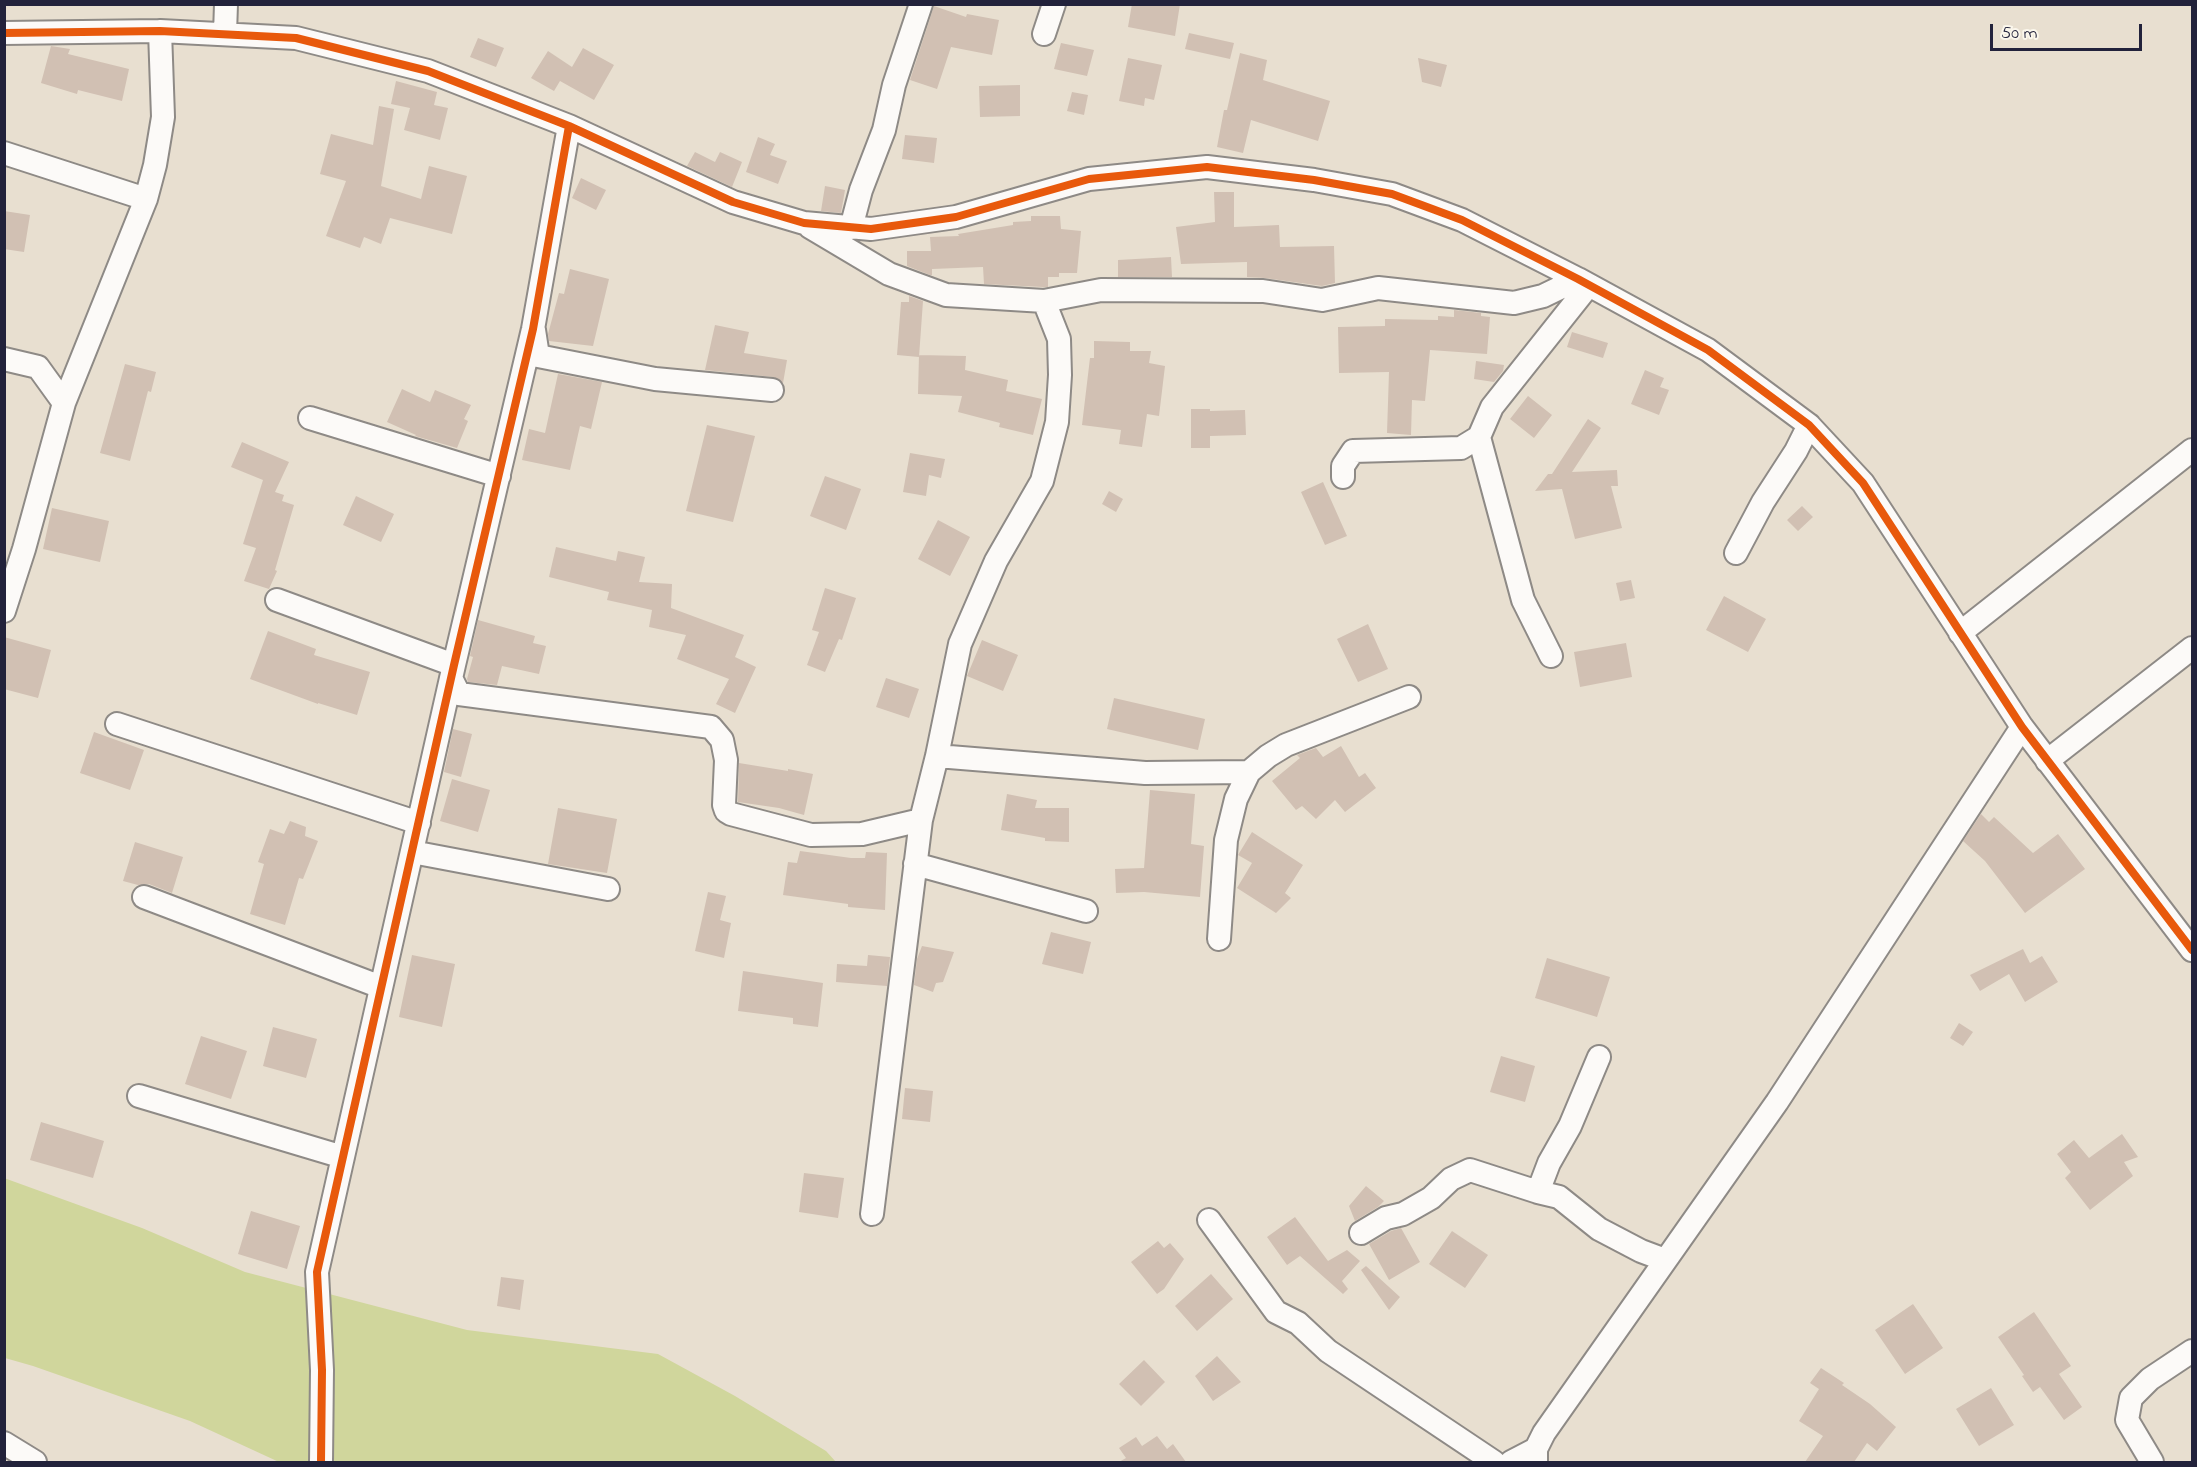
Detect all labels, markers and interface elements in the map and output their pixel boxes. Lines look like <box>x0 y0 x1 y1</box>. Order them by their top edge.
scale bar <box>1993 12 2144 50</box>
text: 50 m <box>2001 21 2038 47</box>

